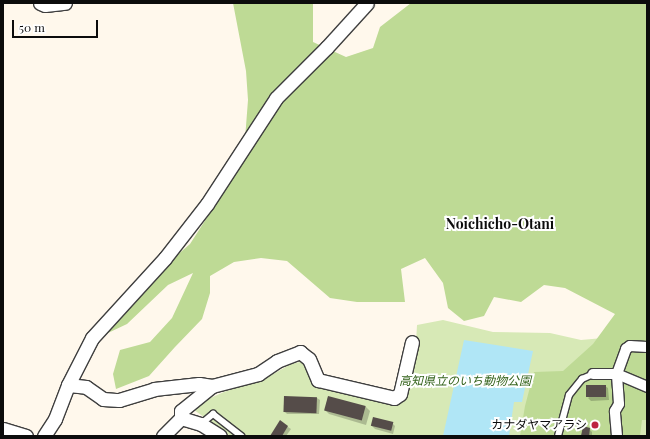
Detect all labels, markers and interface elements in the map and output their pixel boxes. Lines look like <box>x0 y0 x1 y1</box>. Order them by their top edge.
scale bar <box>14 12 100 38</box>
text: 50 m <box>19 19 45 35</box>
district label: Noichicho-Otani <box>446 216 554 232</box>
park label: 高知県立のいち動物公園 <box>399 374 531 388</box>
place label: カナダヤマアラシ <box>491 418 587 432</box>
marker: カナダヤマアラシ <box>590 420 600 430</box>

